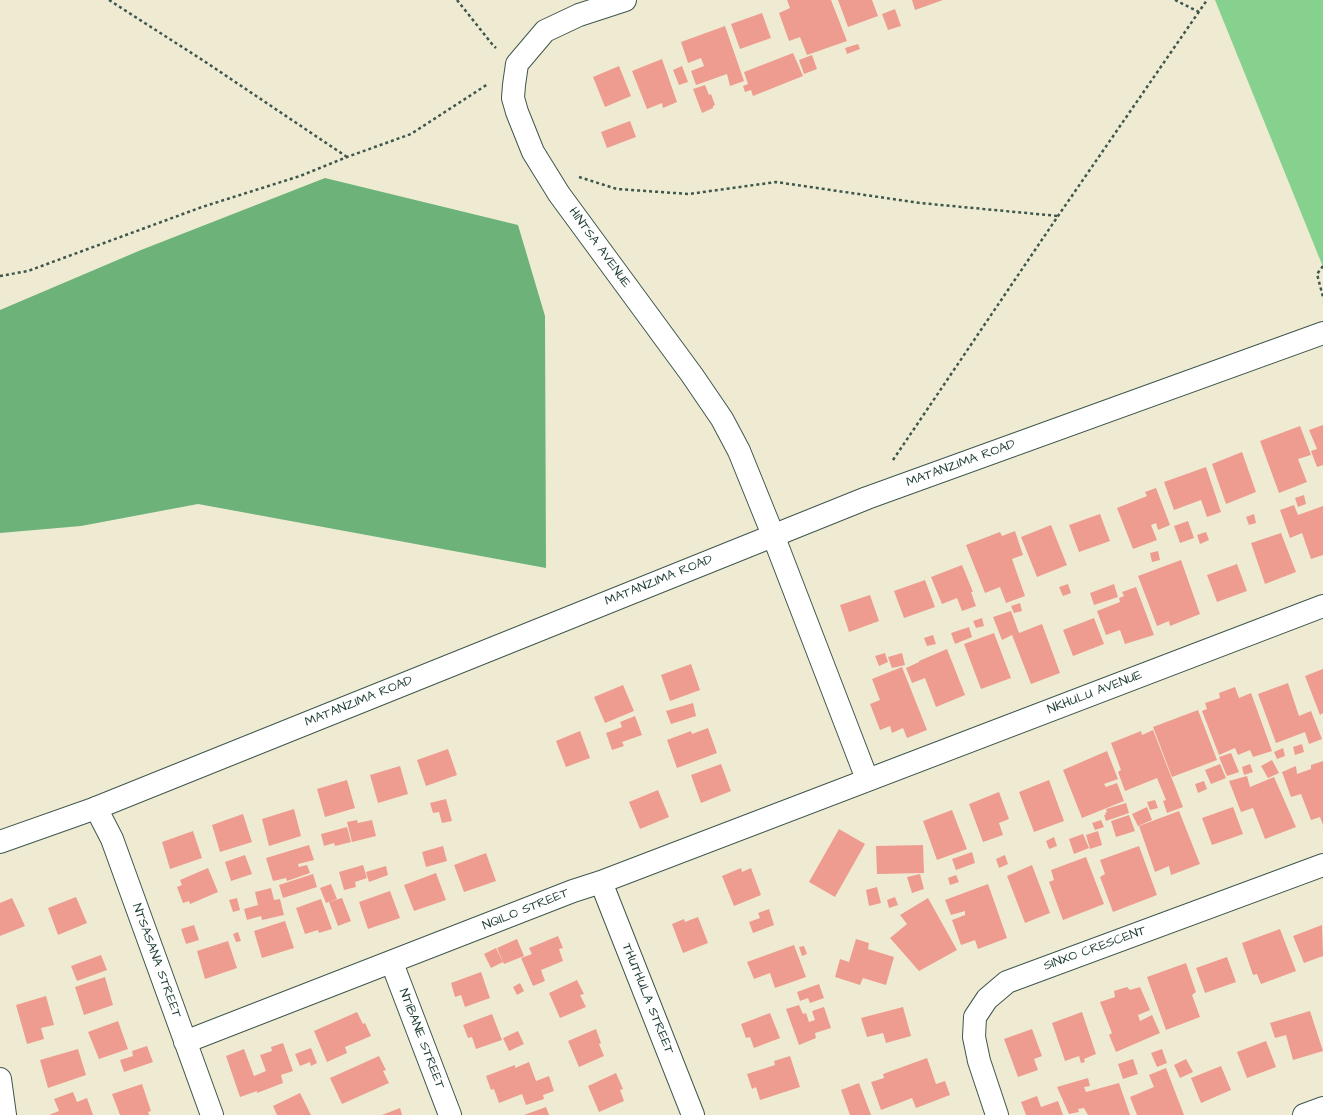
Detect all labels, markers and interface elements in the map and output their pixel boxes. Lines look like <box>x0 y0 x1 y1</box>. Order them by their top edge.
street label: HINTSA AVENUE <box>565 205 633 291</box>
street label: MATANZIMA ROAD <box>904 437 1018 491</box>
street label: MATANZIMA ROAD <box>603 552 715 610</box>
street label: NKHULU AVENUE <box>1046 668 1144 718</box>
street label: MATANZIMA ROAD <box>303 673 415 731</box>
street label: NQILO STREET <box>481 886 571 934</box>
street label: NTSASANA STREET <box>128 902 184 1020</box>
street label: SINXO CRESCENT <box>1042 923 1148 975</box>
street label: THUTHULA STREET <box>618 941 676 1057</box>
street label: NTIBANE STREET <box>395 987 447 1091</box>

